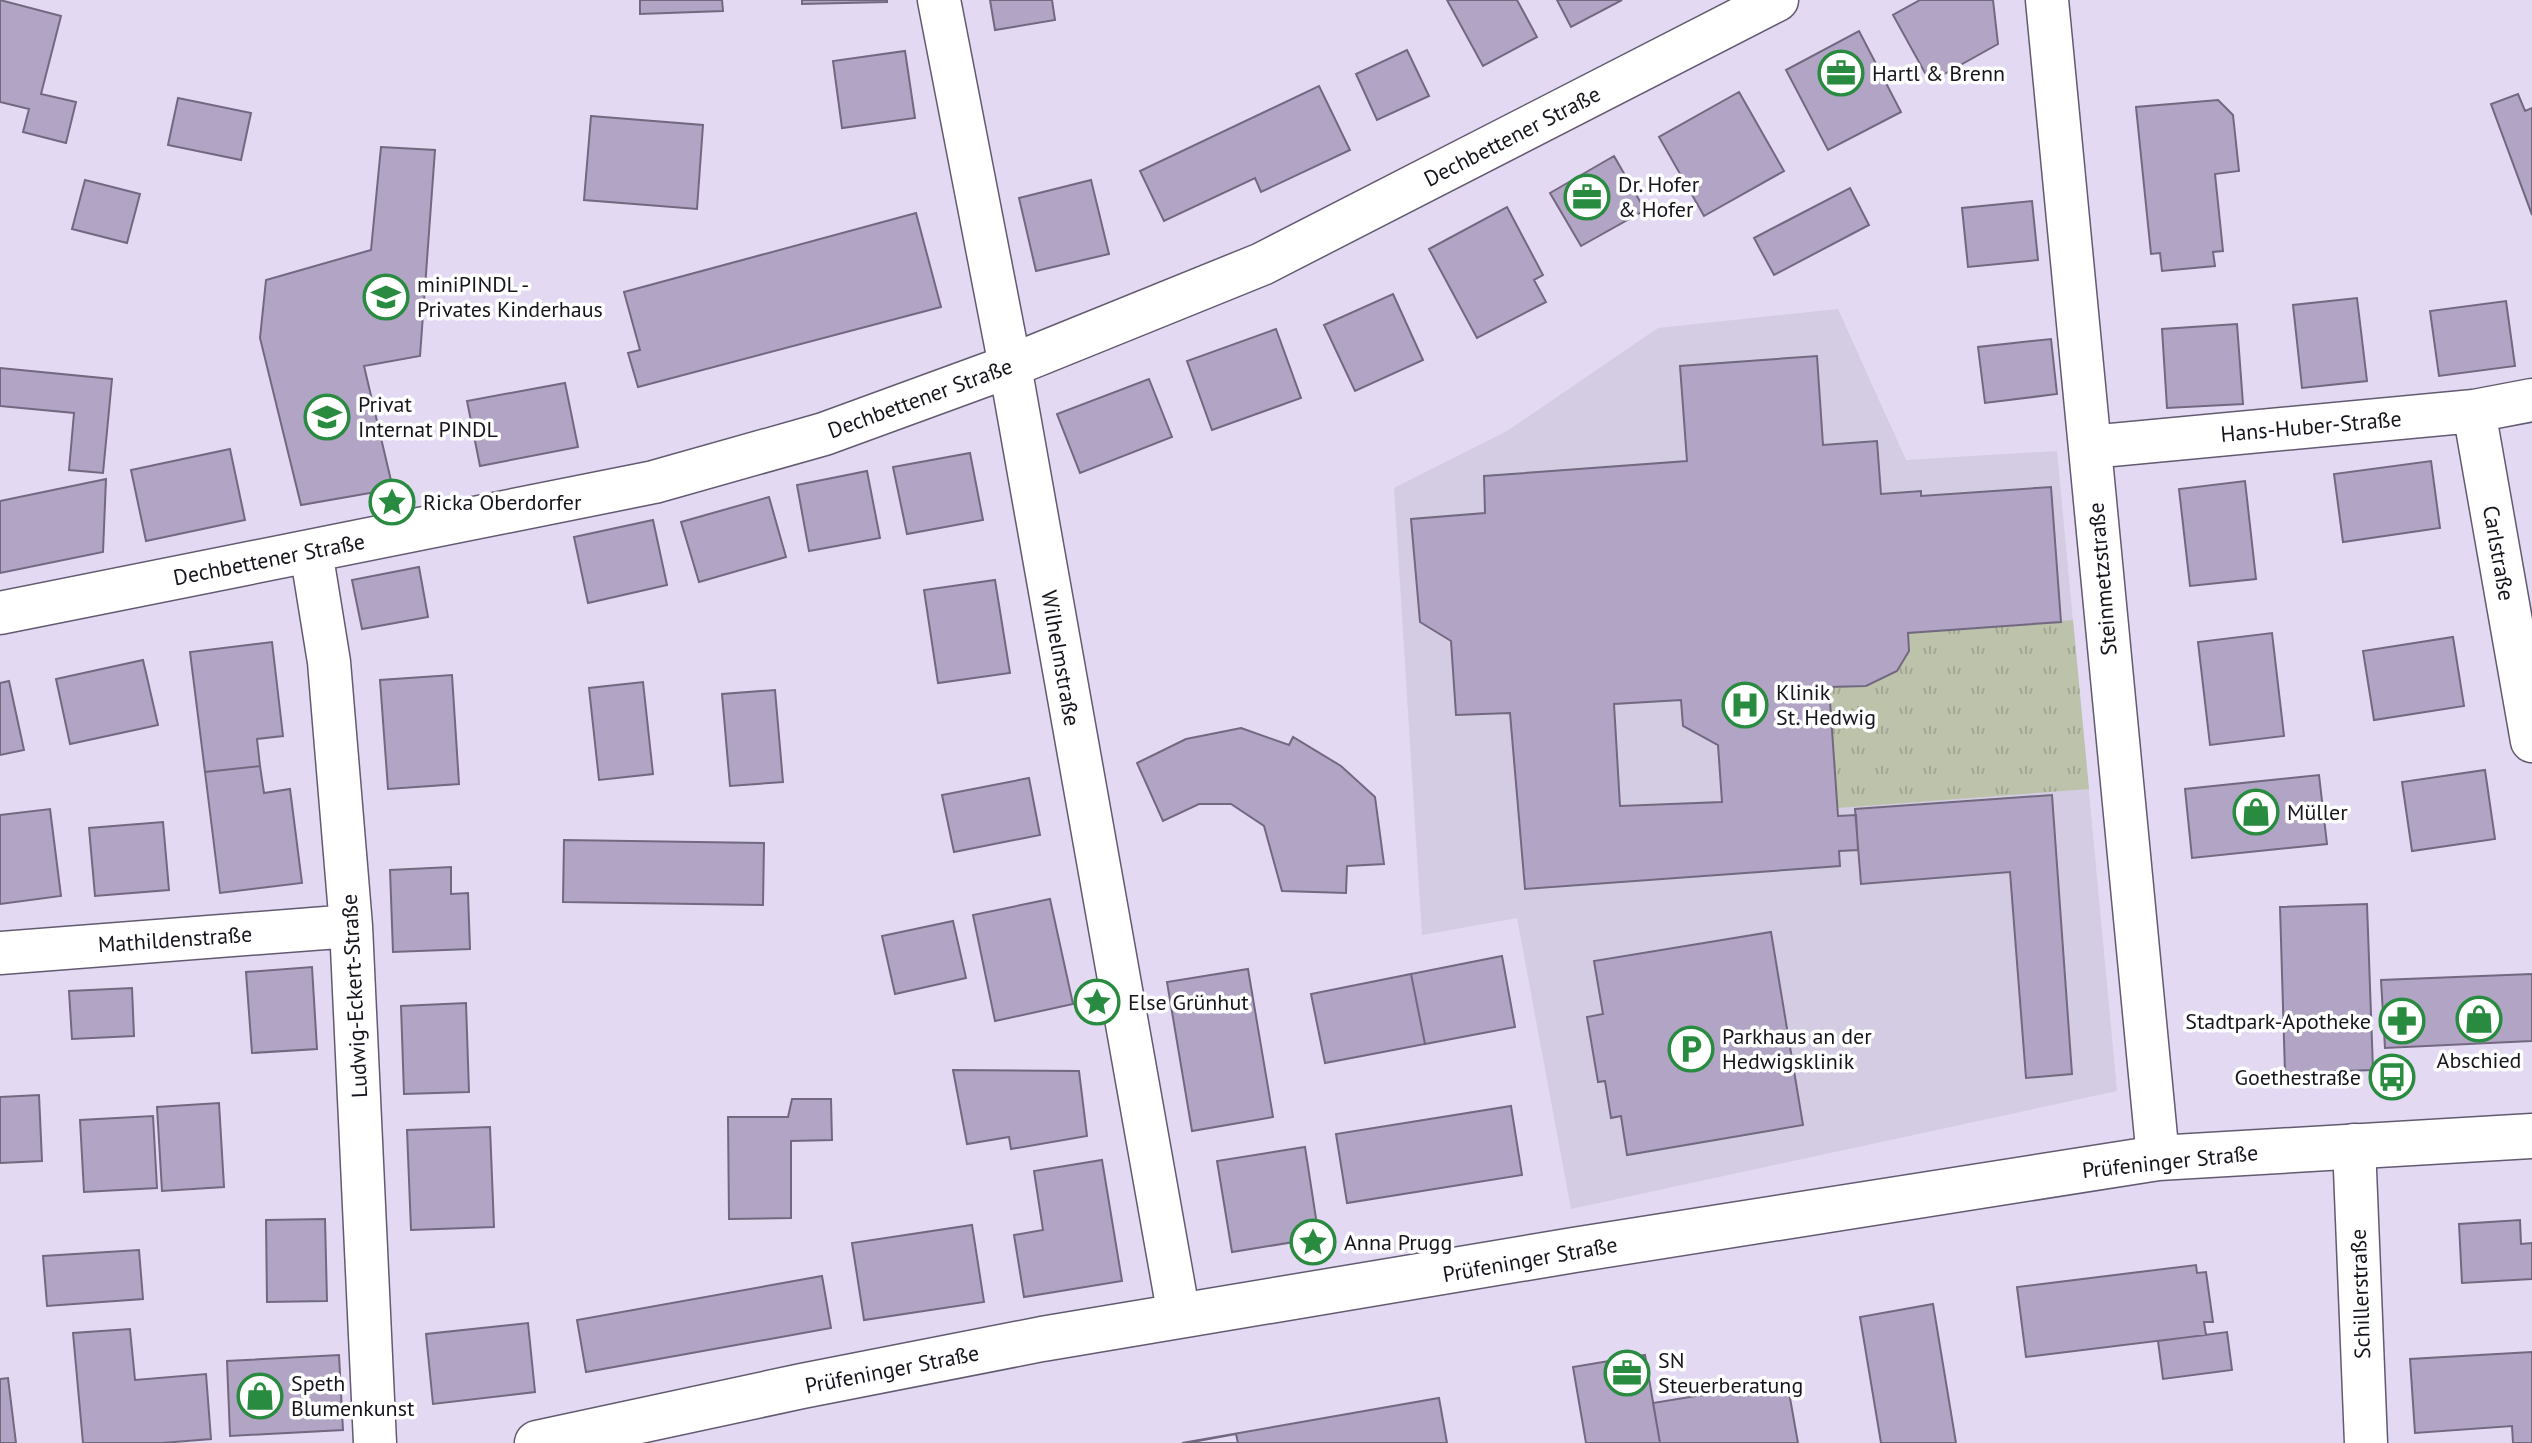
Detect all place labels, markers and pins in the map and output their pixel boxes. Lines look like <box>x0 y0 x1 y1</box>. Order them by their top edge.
office icon: Hartl & Brenn <box>1817 49 1865 97</box>
place label: Hartl & Brenn <box>1872 59 2005 87</box>
place label: Dr. Hofer & Hofer <box>1618 170 1700 223</box>
office icon: Dr. Hofer & Hofer <box>1563 173 1611 221</box>
place label: miniPINDL - Privates Kinderhaus <box>417 270 603 323</box>
school or university icon: miniPINDL - Privates Kinderhaus <box>362 273 410 321</box>
place label: Privat Internat PINDL <box>358 390 498 443</box>
school or university icon: Privat Internat PINDL <box>303 393 351 441</box>
place icon: Ricka Oberdorfer <box>368 478 416 526</box>
place label: Ricka Oberdorfer <box>423 488 582 516</box>
place label: Klinik St. Hedwig <box>1776 678 1876 731</box>
hospital icon: Klinik St. Hedwig <box>1721 681 1769 729</box>
shop icon: Müller <box>2232 788 2280 836</box>
place label: Müller <box>2287 798 2348 826</box>
place icon: Else Grünhut <box>1073 978 1121 1026</box>
place label: Else Grünhut <box>1128 988 1249 1016</box>
shop icon: Abschied <box>2455 995 2503 1043</box>
pharmacy icon: Stadtpark-Apotheke <box>2378 997 2426 1045</box>
place label: Stadtpark-Apotheke <box>2185 1007 2371 1035</box>
place label: Parkhaus an der Hedwigsklinik <box>1722 1022 1872 1075</box>
parking icon: Parkhaus an der Hedwigsklinik <box>1667 1025 1715 1073</box>
place label: Abschied <box>2437 1046 2521 1074</box>
bus stop icon: Goethestraße <box>2368 1053 2416 1101</box>
place label: Goethestraße <box>2235 1063 2361 1091</box>
place icon: Anna Prugg <box>1289 1218 1337 1266</box>
place label: Anna Prugg <box>1344 1228 1452 1256</box>
place label: SN Steuerberatung <box>1658 1346 1803 1399</box>
office icon: SN Steuerberatung <box>1603 1349 1651 1397</box>
place label: Speth Blumenkunst <box>291 1369 415 1422</box>
shop icon: Speth Blumenkunst <box>236 1372 284 1420</box>

